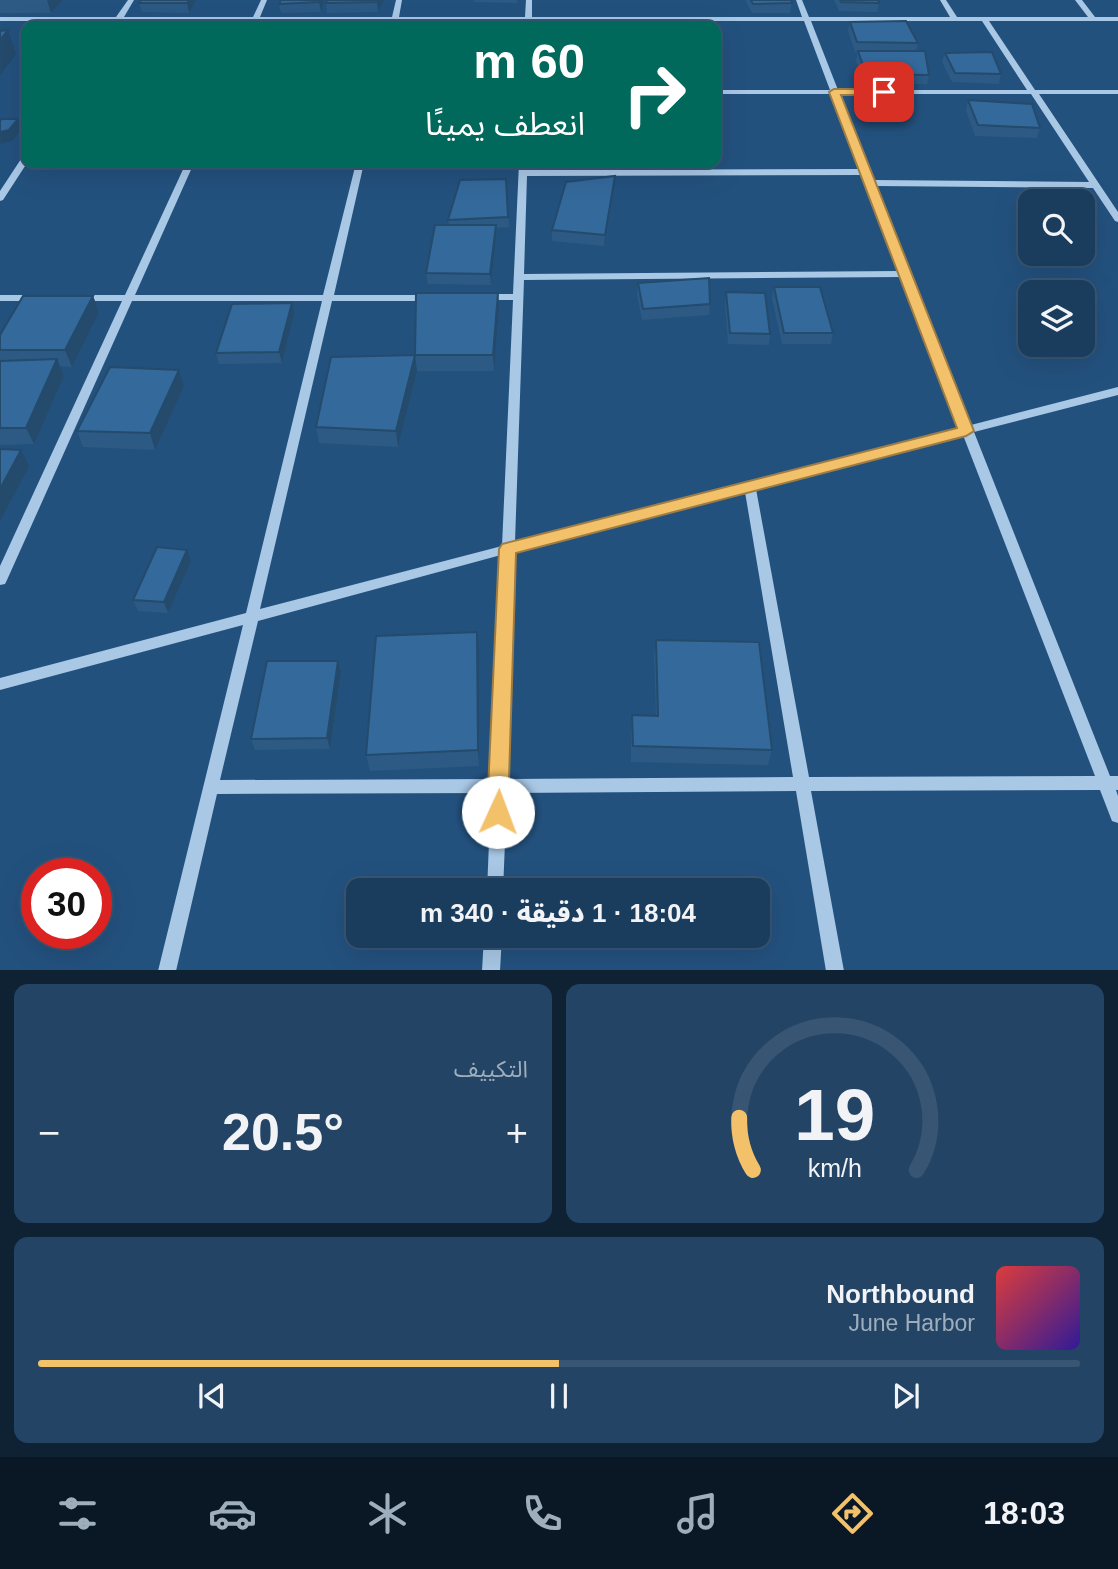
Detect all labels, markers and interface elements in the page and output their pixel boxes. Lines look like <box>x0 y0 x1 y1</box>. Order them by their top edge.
text: 60 m <box>473 34 585 88</box>
icon: right <box>609 49 700 140</box>
pin <box>854 62 914 122</box>
icon: arrive <box>865 73 903 111</box>
text: انعطف يمينًا <box>425 106 585 142</box>
map controls <box>1018 189 1095 357</box>
button: search <box>1018 189 1095 266</box>
button: layers <box>1018 280 1095 357</box>
position arrow <box>461 775 535 849</box>
speed limit sign: 30 <box>21 858 112 949</box>
text: 18:04 · 1 دقيقة · 340 m <box>420 898 696 928</box>
text: التكييف <box>454 1056 528 1082</box>
text: 19 <box>795 1074 875 1155</box>
text: 20.5° <box>222 1103 344 1161</box>
text: − <box>38 1112 60 1154</box>
text: + <box>506 1112 528 1154</box>
text: km/h <box>808 1153 862 1181</box>
text: Northbound <box>826 1279 975 1309</box>
text: June Harbor <box>848 1310 975 1336</box>
icon: previous <box>193 1377 231 1415</box>
icon: pause <box>540 1377 578 1415</box>
icon: next <box>887 1377 925 1415</box>
icon: filters <box>53 1489 102 1538</box>
icon: car <box>208 1489 257 1538</box>
icon: climate <box>363 1489 412 1538</box>
icon: phone <box>518 1489 567 1538</box>
icon: music <box>673 1489 722 1538</box>
icon: directions <box>828 1489 877 1538</box>
text: 18:03 <box>983 1495 1065 1531</box>

